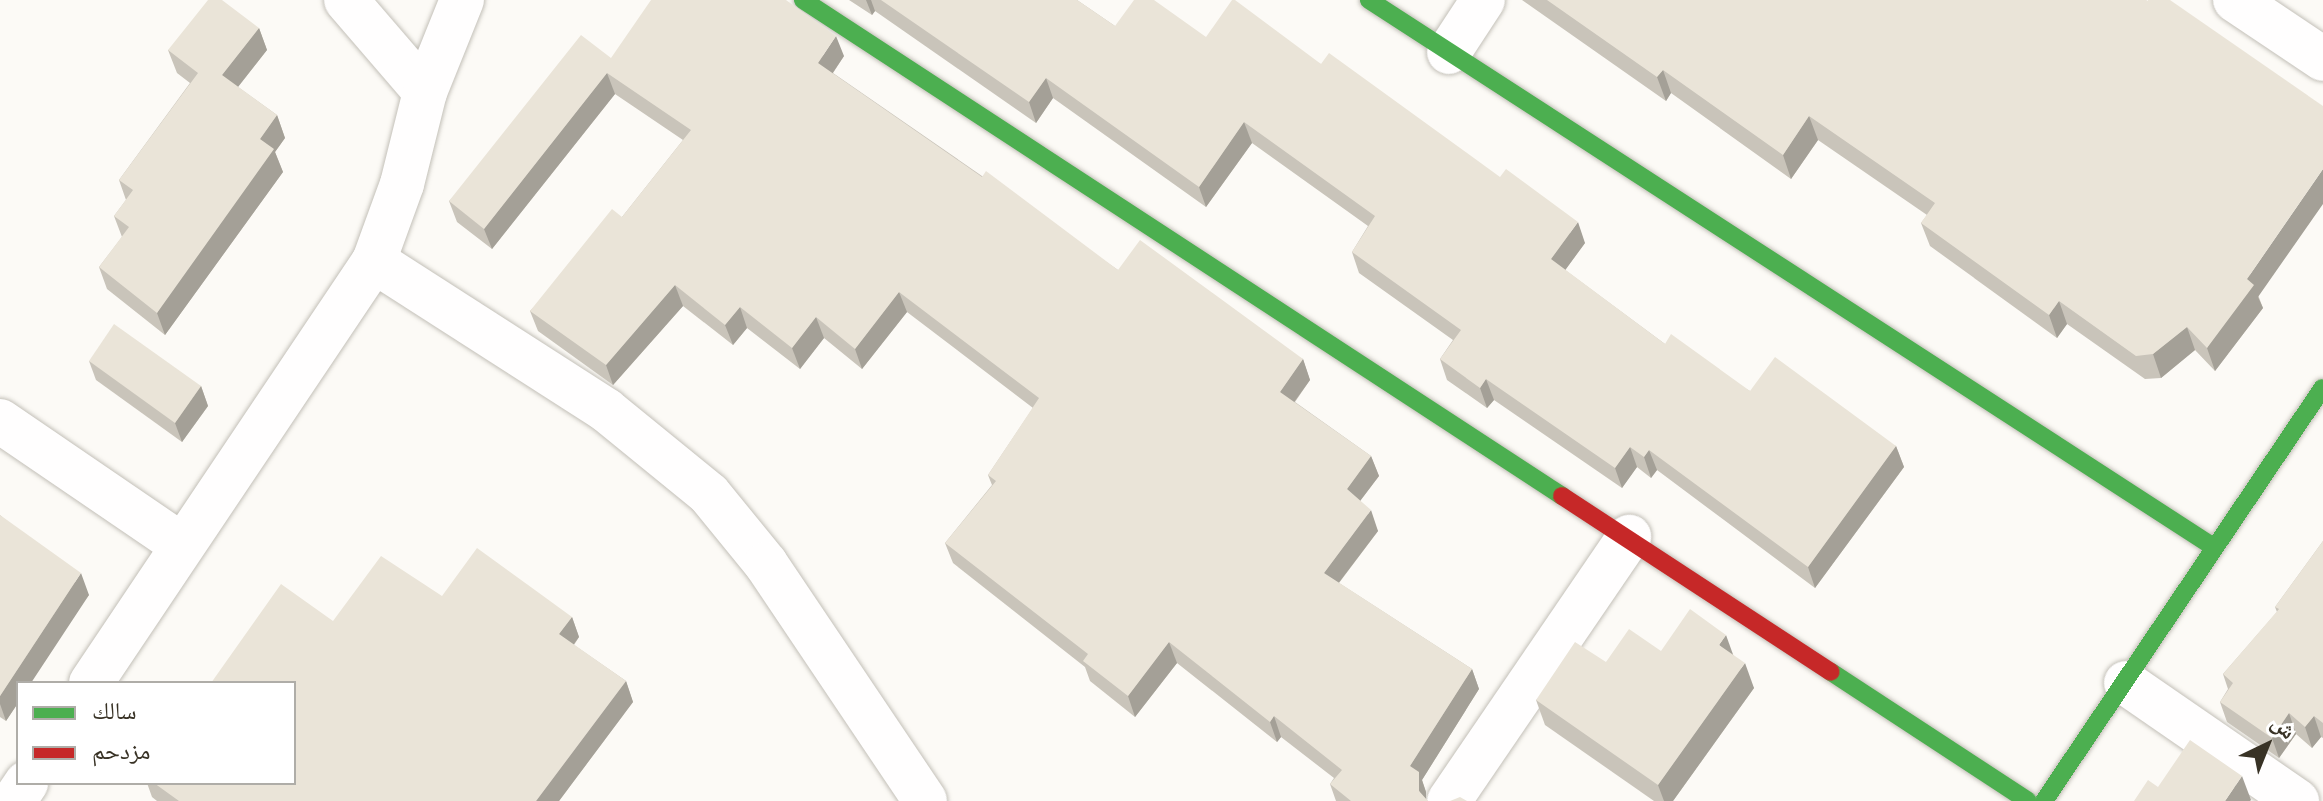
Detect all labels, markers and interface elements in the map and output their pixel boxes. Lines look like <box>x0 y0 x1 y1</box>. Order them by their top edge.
legend <box>16 681 296 785</box>
text: سالك <box>92 698 137 724</box>
north arrow <box>2227 705 2307 785</box>
text: ش <box>2267 710 2301 744</box>
text: مزدحم <box>92 738 151 764</box>

